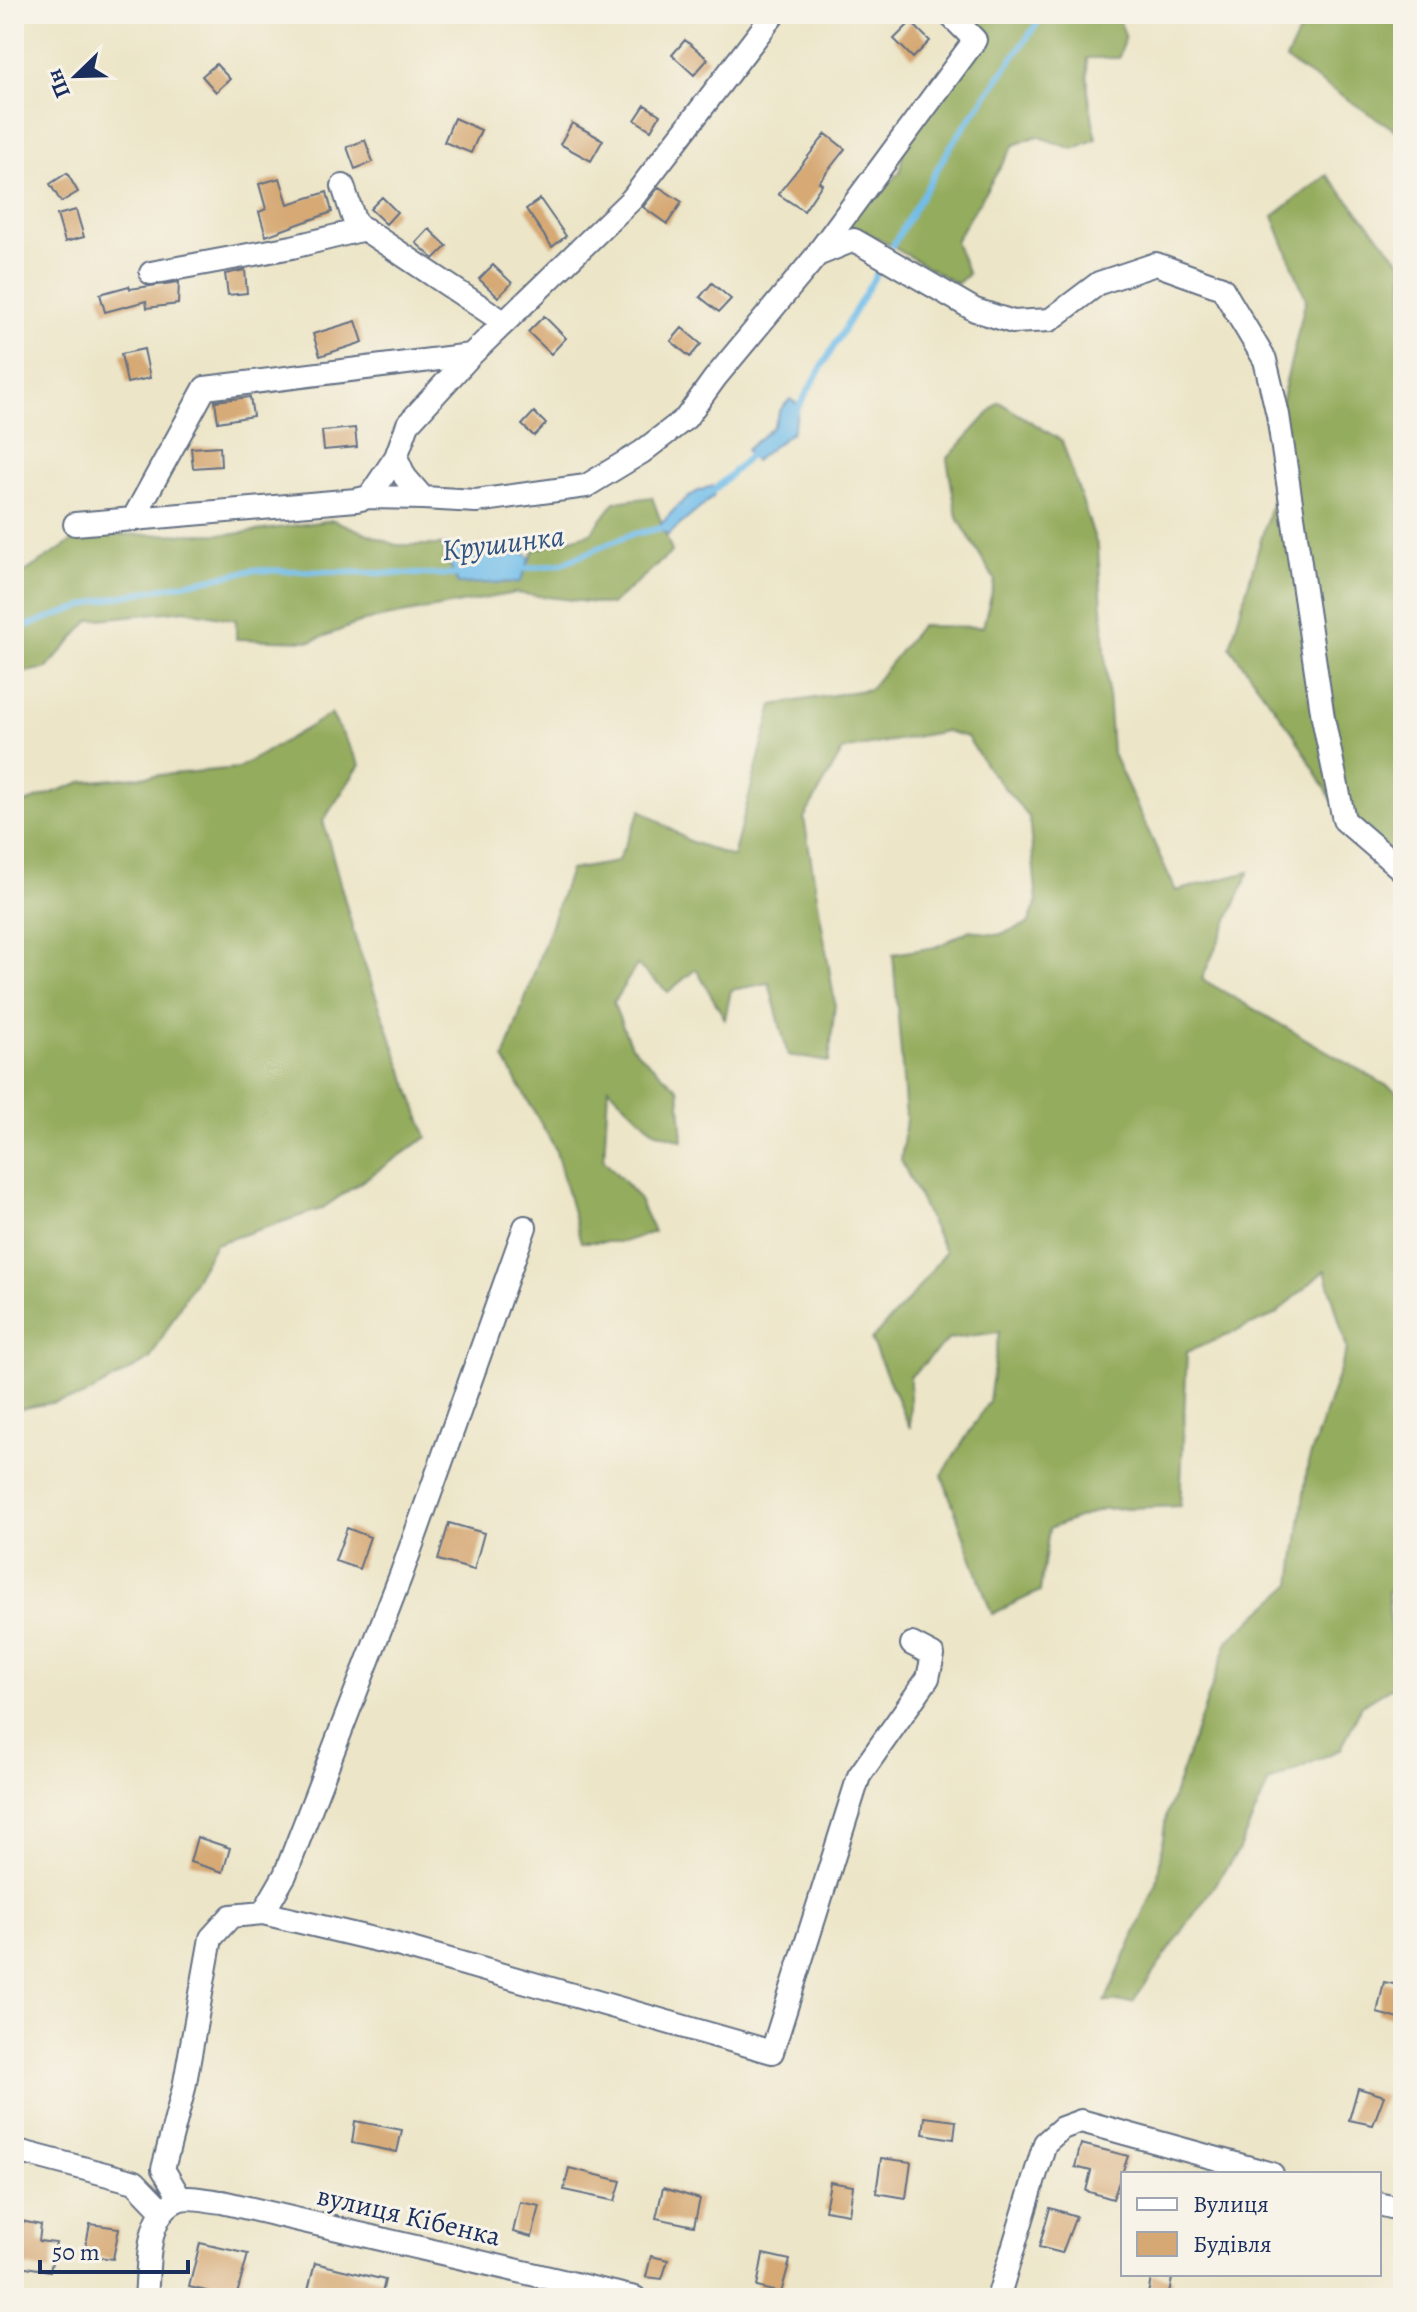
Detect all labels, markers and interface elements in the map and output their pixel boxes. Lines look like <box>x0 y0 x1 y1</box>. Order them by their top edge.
north arrow <box>36 36 116 116</box>
text: Пн <box>39 64 78 103</box>
water label: Крушинка <box>439 516 567 570</box>
legend <box>1121 2172 1381 2276</box>
street label: вулиця Кібенка <box>313 2176 504 2256</box>
text: Вулиця <box>1193 2188 1269 2220</box>
scale bar <box>40 2224 188 2274</box>
text: Будівля <box>1193 2228 1272 2260</box>
text: 50 m <box>52 2236 100 2268</box>

